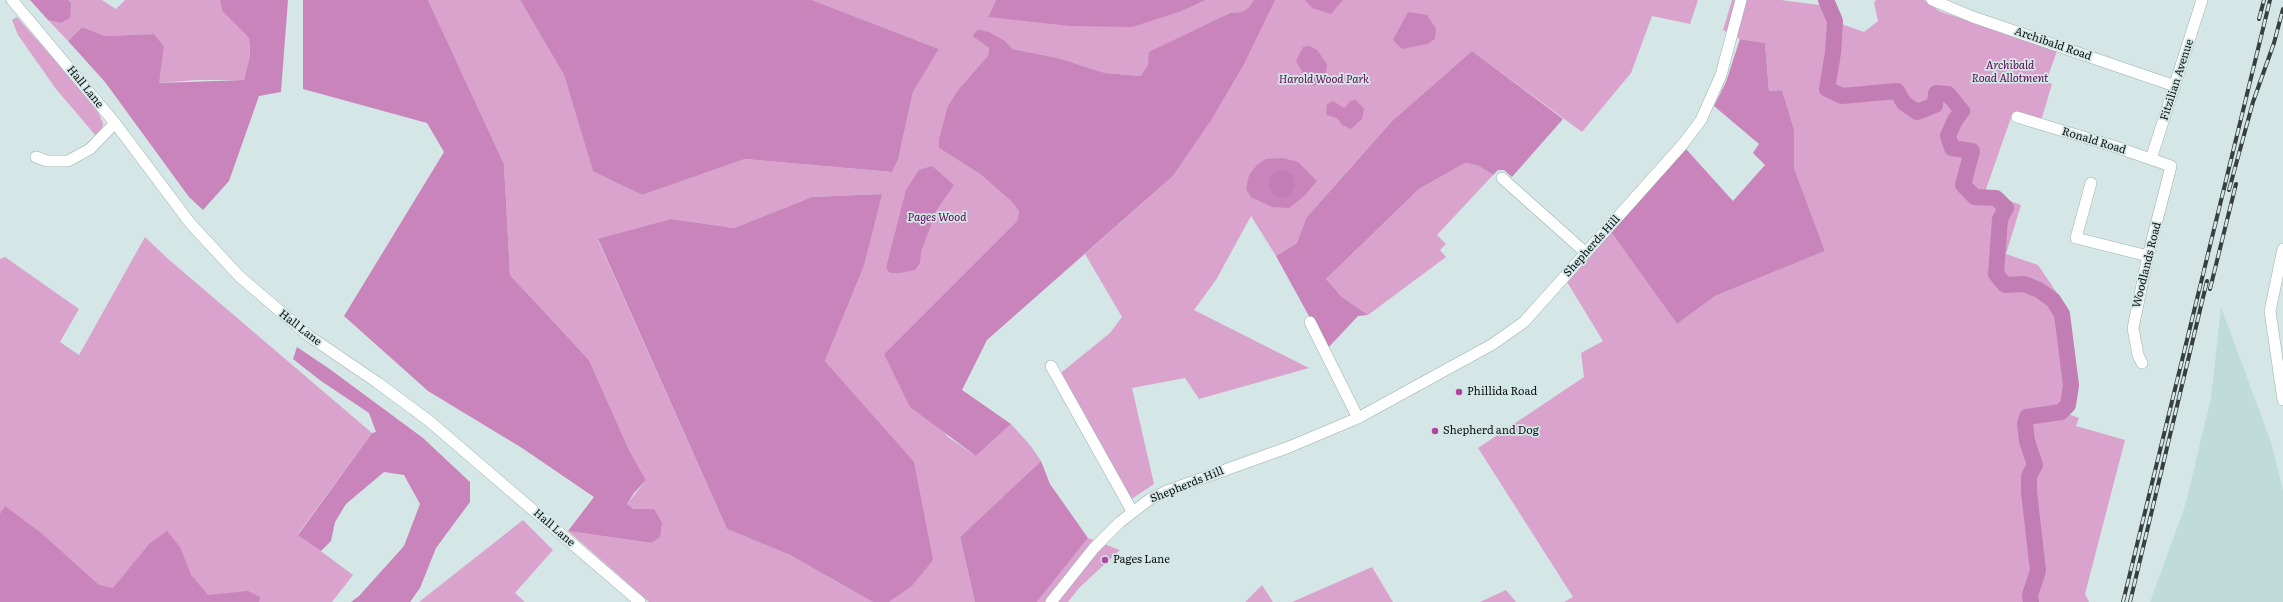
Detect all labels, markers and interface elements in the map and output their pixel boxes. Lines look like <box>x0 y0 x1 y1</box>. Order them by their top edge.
street label: Archibald Road <box>2013 25 2093 63</box>
street label: Fitzilian Avenue <box>2158 38 2196 122</box>
park label: Archibald Road Allotment <box>1972 59 2048 85</box>
street label: Hall Lane <box>64 63 106 111</box>
park label: Harold Wood Park <box>1279 73 1369 87</box>
street label: Ronald Road <box>2060 125 2128 157</box>
park label: Pages Wood <box>908 211 966 225</box>
street label: Shepherds Hill <box>1561 213 1623 279</box>
street label: Woodlands Road <box>2130 221 2164 309</box>
street label: Hall Lane <box>276 307 324 349</box>
place label: Phillida Road <box>1467 385 1537 399</box>
marker: Phillida Road <box>1454 387 1464 397</box>
place label: Shepherd and Dog <box>1443 424 1539 438</box>
marker: Shepherd and Dog <box>1430 426 1440 436</box>
street label: Shepherds Hill <box>1148 464 1226 506</box>
street label: Hall Lane <box>531 506 577 550</box>
place label: Pages Lane <box>1113 553 1170 567</box>
marker: Pages Lane <box>1100 555 1110 565</box>

